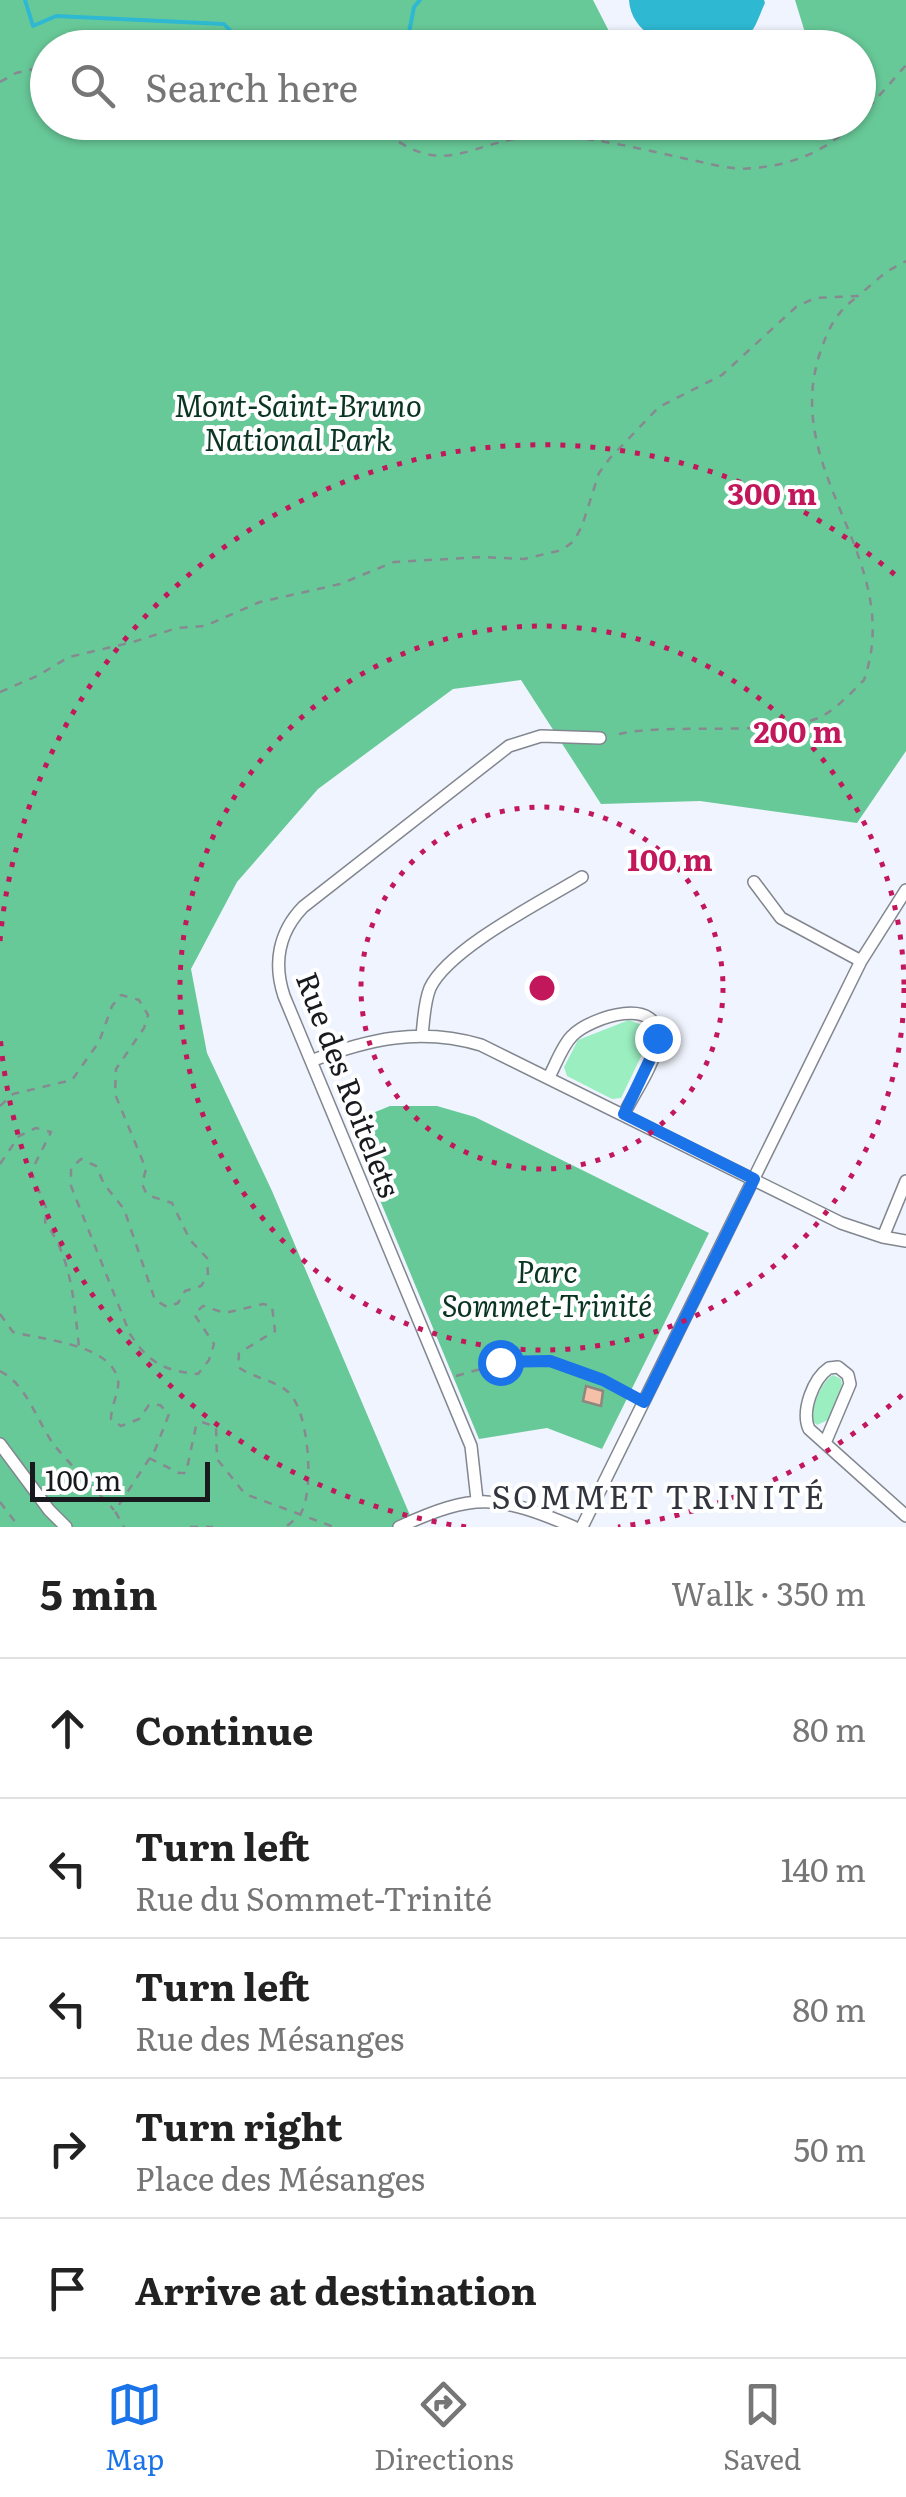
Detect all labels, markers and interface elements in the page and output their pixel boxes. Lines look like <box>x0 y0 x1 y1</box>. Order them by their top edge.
search box <box>30 30 876 140</box>
text: Search here <box>145 57 358 114</box>
icon: search <box>65 58 120 113</box>
park label: Mont-Saint-Bruno National Park <box>174 382 422 460</box>
text: 300 m <box>727 470 817 514</box>
text: 200 m <box>754 708 843 752</box>
text: 100 m <box>627 836 713 880</box>
street label: Rue des Roitelets <box>287 965 413 1203</box>
centre of rings <box>524 970 560 1006</box>
route end <box>635 1016 681 1062</box>
park label: Parc Sommet-Trinité <box>442 1248 652 1326</box>
route start <box>478 1340 524 1386</box>
scale bar <box>30 1457 210 1502</box>
text: 100 m <box>45 1458 122 1500</box>
district label: SOMMET TRINITÉ <box>491 1471 827 1519</box>
text: 5 min <box>40 1561 158 1623</box>
text: Walk · 350 m <box>671 1568 866 1616</box>
text: Continue <box>135 1700 313 1757</box>
icon: ahead <box>40 1701 95 1756</box>
text: 80 m <box>792 1704 866 1752</box>
text: Turn left <box>135 1816 310 1873</box>
icon: left <box>40 1841 95 1896</box>
text: 140 m <box>781 1844 866 1892</box>
text: Rue du Sommet-Trinité <box>135 1873 492 1921</box>
text: Turn left <box>135 1956 310 2013</box>
icon: left <box>40 1981 95 2036</box>
text: 80 m <box>792 1984 866 2032</box>
text: Rue des Mésanges <box>135 2013 404 2061</box>
text: Turn right <box>135 2096 342 2153</box>
icon: right <box>40 2121 95 2176</box>
text: 50 m <box>794 2124 866 2172</box>
text: Place des Mésanges <box>135 2153 425 2201</box>
text: Arrive at destination <box>135 2260 537 2317</box>
icon: arrive <box>40 2261 95 2316</box>
tab: Map <box>105 2377 164 2479</box>
tab: Directions <box>374 2377 514 2479</box>
tab: Saved <box>723 2377 801 2479</box>

